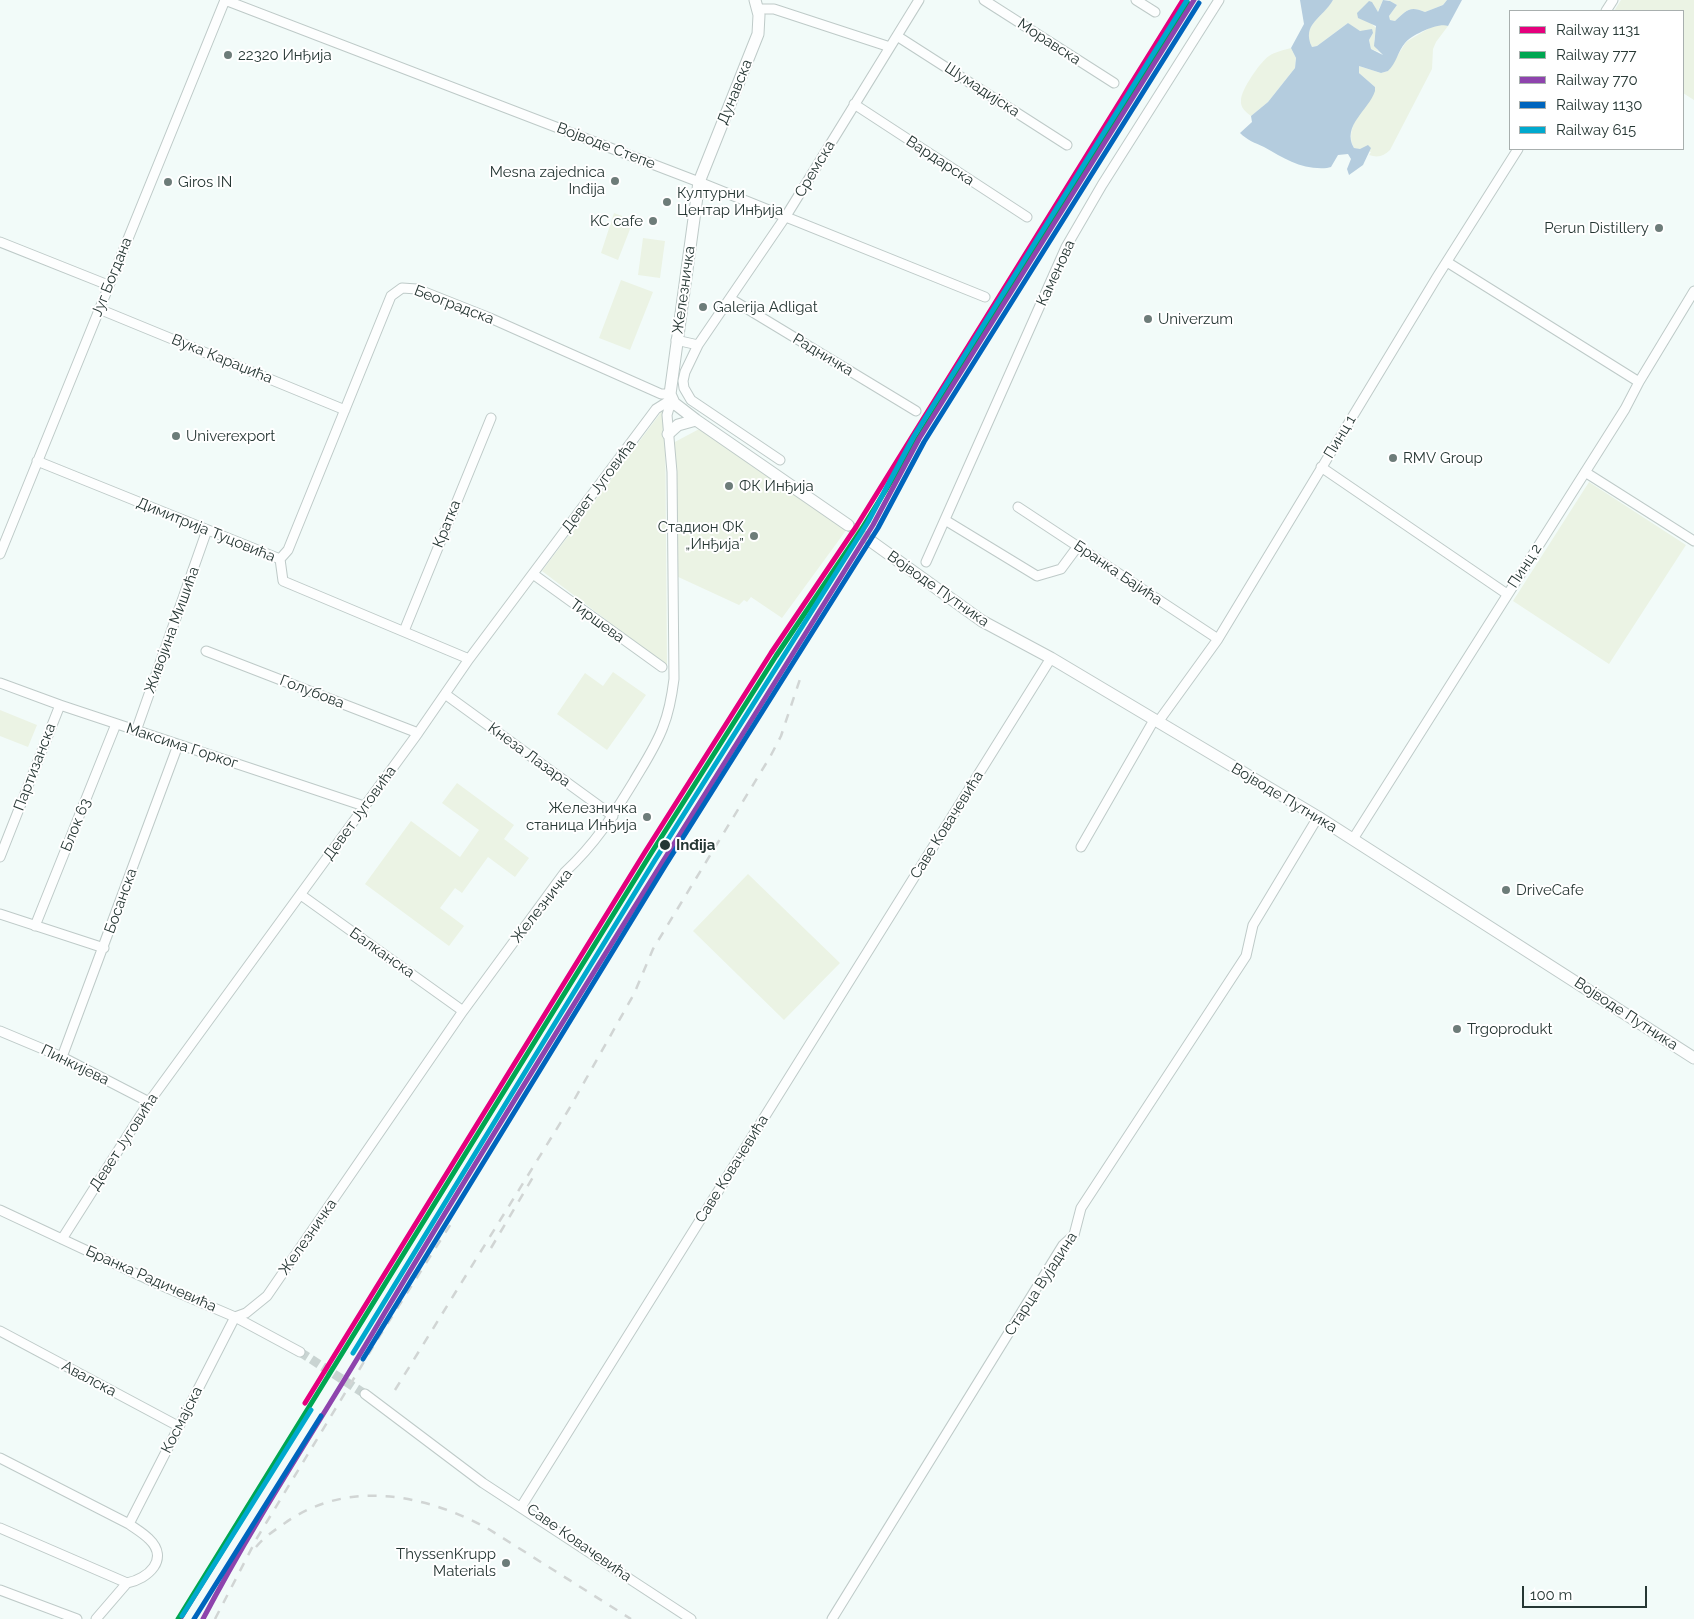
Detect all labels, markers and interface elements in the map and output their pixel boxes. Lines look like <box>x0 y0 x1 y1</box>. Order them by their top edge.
legend <box>1509 10 1684 150</box>
street label: Моравска <box>1014 15 1084 69</box>
text: Railway 1131 <box>1556 21 1640 39</box>
place label: 22320 Инђија <box>238 46 332 64</box>
text: Railway 777 <box>1556 46 1637 64</box>
marker: 22320 Инђија <box>222 49 234 61</box>
street label: Дунавска <box>714 57 756 127</box>
street label: Шумадијска <box>941 59 1023 121</box>
text: Railway 770 <box>1556 71 1638 89</box>
text: Railway 1130 <box>1556 96 1642 114</box>
street label: Војводе Степе <box>554 119 658 173</box>
text: Railway 615 <box>1556 121 1636 139</box>
street label: Вардарска <box>903 132 977 190</box>
street label: Сремска <box>791 137 839 201</box>
place label: Mesna zajednica Inđija <box>490 163 605 198</box>
place label: Giros IN <box>178 173 232 191</box>
marker: Mesna zajednica Inđija <box>609 175 621 187</box>
marker: Giros IN <box>162 176 174 188</box>
place label: Културни Центар Инђија <box>677 184 783 219</box>
marker: Културни Центар Инђија <box>661 196 673 208</box>
place label: KC cafe <box>590 212 643 230</box>
marker: KC cafe <box>647 215 659 227</box>
place label: Perun Distillery <box>1544 219 1649 237</box>
marker: Perun Distillery <box>1653 222 1665 234</box>
street label: Југ Богдана <box>88 235 136 319</box>
street label: Каменова <box>1033 237 1079 309</box>
street label: Железничка <box>669 245 699 335</box>
street label: Београдска <box>412 282 496 328</box>
place label: Galerija Adligat <box>713 298 818 316</box>
marker: Galerija Adligat <box>697 301 709 313</box>
place label: Univerzum <box>1158 310 1233 328</box>
marker: Univerzum <box>1142 313 1154 325</box>
street label: Радничка <box>789 330 857 380</box>
street label: Вука Караџића <box>169 331 275 387</box>
street label: Пинц 1 <box>1320 412 1360 462</box>
place label: Univerexport <box>186 427 275 445</box>
marker: Univerexport <box>170 430 182 442</box>
street label: Девет Југовића <box>558 436 640 536</box>
place label: RMV Group <box>1403 449 1483 467</box>
marker: RMV Group <box>1387 452 1399 464</box>
place label: ФК Инђија <box>739 477 814 495</box>
marker: ФК Инђија <box>723 480 735 492</box>
street label: Димитрија Туцовића <box>134 494 278 566</box>
street label: Кратка <box>429 497 465 551</box>
place label: Стадион ФК „Инђија” <box>658 518 744 553</box>
marker: Стадион ФК „Инђија” <box>748 530 760 542</box>
street label: Бранка Бајића <box>1070 537 1166 609</box>
street label: Пинц 2 <box>1504 541 1546 591</box>
street label: Војводе Путника <box>884 547 992 631</box>
street label: Живојина Мишића <box>141 564 203 696</box>
street label: Тиршева <box>566 595 628 647</box>
street label: Голубова <box>277 671 347 713</box>
street label: Максима Горког <box>124 719 240 773</box>
street label: Кнеза Лазара <box>484 719 574 791</box>
street label: Партизанска <box>10 721 60 813</box>
street label: Војводе Путника <box>1228 759 1340 837</box>
street label: Девет Југовића <box>320 762 400 864</box>
street label: Саве Ковачевића <box>907 768 987 882</box>
street label: Блок 63 <box>57 796 95 854</box>
place label: Железничка станица Инђија <box>526 799 637 834</box>
marker: Железничка станица Инђија <box>641 811 653 823</box>
place label: Inđija <box>676 836 715 854</box>
marker: Inđija <box>658 838 672 852</box>
street label: Босанска <box>101 866 141 936</box>
street label: Железничка <box>508 866 576 946</box>
place label: DriveCafe <box>1516 881 1584 899</box>
marker: DriveCafe <box>1500 884 1512 896</box>
street label: Балканска <box>346 924 418 982</box>
street label: Војводе Путника <box>1571 974 1681 1054</box>
place label: Trgoprodukt <box>1467 1020 1552 1038</box>
marker: Trgoprodukt <box>1451 1023 1463 1035</box>
street label: Пинкијева <box>38 1041 112 1089</box>
street label: Девет Југовића <box>86 1090 162 1194</box>
street label: Саве Ковачевића <box>692 1112 772 1226</box>
street label: Железничка <box>275 1196 341 1278</box>
street label: Старца Вујадина <box>1001 1229 1081 1339</box>
street label: Бранка Радичевића <box>83 1242 219 1316</box>
street label: Авалска <box>59 1357 119 1401</box>
street label: Космајска <box>158 1384 206 1456</box>
street label: Саве Ковачевића <box>523 1500 635 1586</box>
place label: ThyssenKrupp Materials <box>396 1545 496 1580</box>
marker: ThyssenKrupp Materials <box>500 1557 512 1569</box>
scale bar <box>1524 1576 1649 1608</box>
text: 100 m <box>1530 1586 1572 1604</box>

